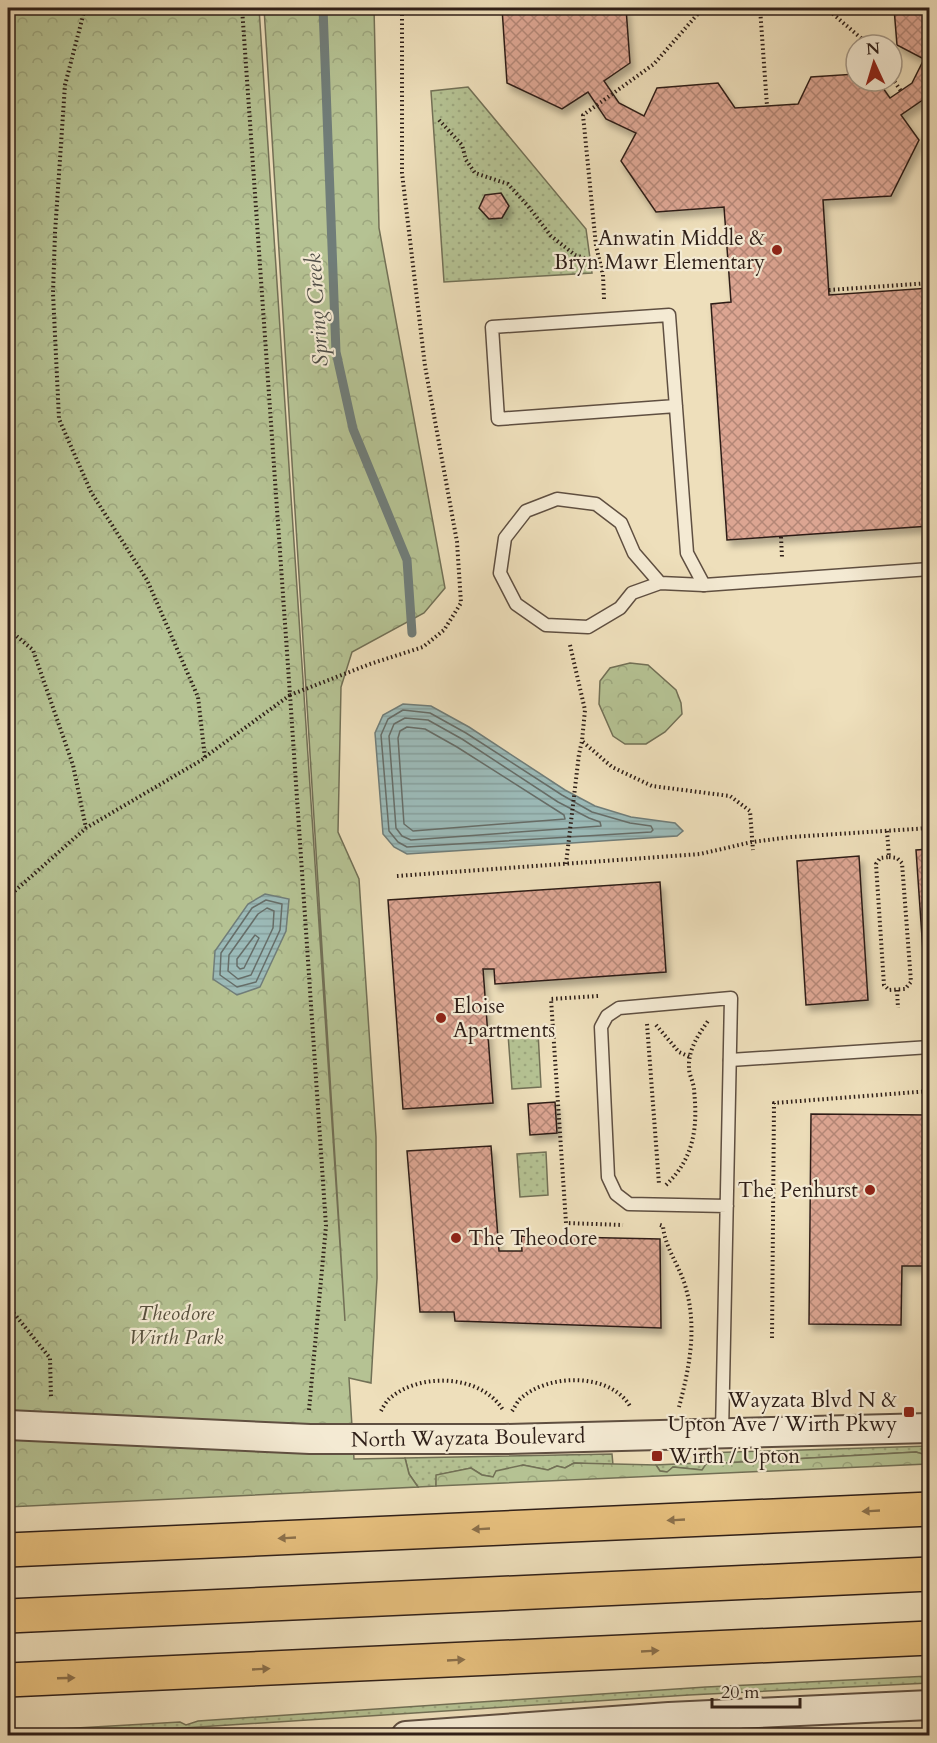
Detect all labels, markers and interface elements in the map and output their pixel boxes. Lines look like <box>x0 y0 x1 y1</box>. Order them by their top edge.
north arrow <box>844 33 904 93</box>
text: N <box>865 38 881 60</box>
place label: Anwatin Middle & Bryn Mawr Elementary <box>554 224 765 277</box>
marker: Anwatin Middle & Bryn Mawr Elementary <box>770 243 784 257</box>
water label: Spring Creek <box>298 252 336 368</box>
place label: Eloise Apartments <box>453 992 555 1045</box>
marker: Eloise Apartments <box>434 1011 448 1025</box>
place label: The Penhurst <box>738 1176 858 1205</box>
marker: The Penhurst <box>863 1183 877 1197</box>
place label: The Theodore <box>468 1224 598 1253</box>
marker: The Theodore <box>449 1231 463 1245</box>
park label: Theodore Wirth Park <box>129 1299 224 1352</box>
place label: Wayzata Blvd N & Upton Ave / Wirth Pkwy <box>668 1386 897 1439</box>
marker: Wayzata Blvd N & Upton Ave / Wirth Pkwy <box>902 1405 916 1419</box>
street label: North Wayzata Boulevard <box>351 1421 585 1455</box>
place label: Wirth / Upton <box>668 1442 800 1471</box>
marker: Wirth / Upton <box>650 1449 664 1463</box>
one-way arrow <box>862 1507 881 1516</box>
one-way arrow <box>667 1515 686 1524</box>
one-way arrow <box>472 1524 491 1533</box>
one-way arrow <box>277 1533 296 1542</box>
one-way arrow <box>641 1647 660 1656</box>
one-way arrow <box>446 1655 465 1664</box>
one-way arrow <box>251 1664 270 1673</box>
scale bar <box>712 1671 800 1709</box>
one-way arrow <box>56 1673 75 1682</box>
text: 20 m <box>721 1680 760 1705</box>

